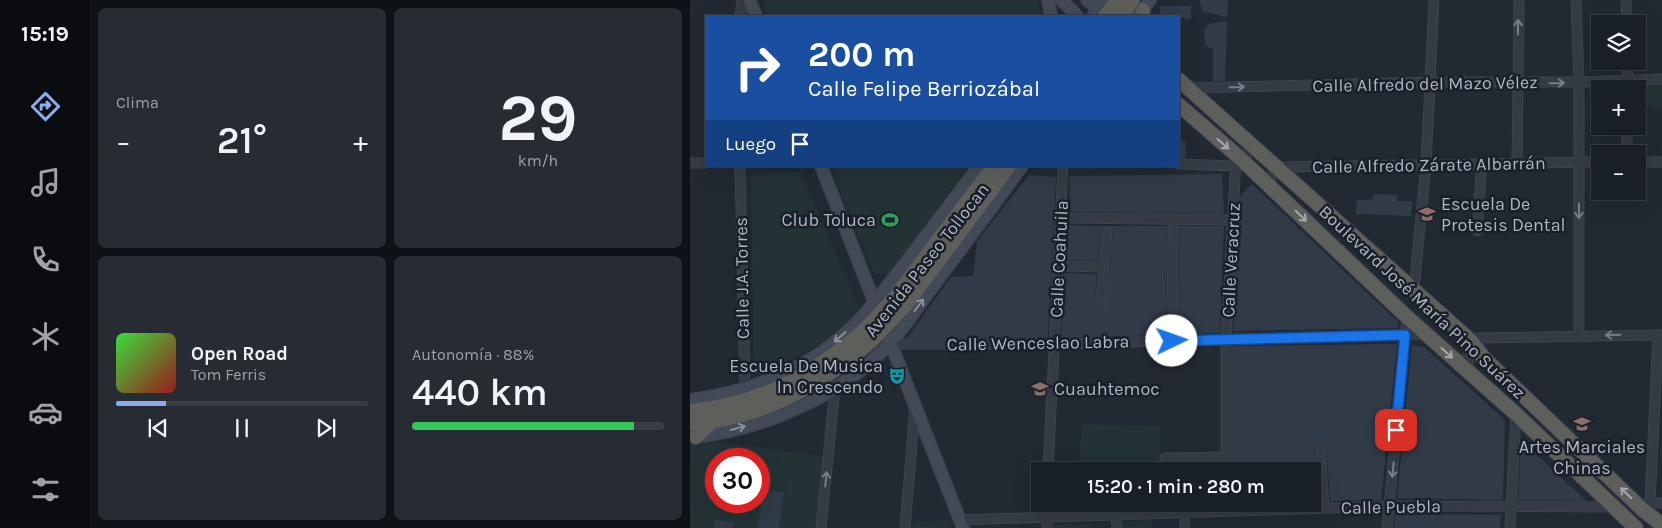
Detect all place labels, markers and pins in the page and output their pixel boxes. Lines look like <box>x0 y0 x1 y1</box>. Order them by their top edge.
place label: Escuela De Protesis Dental <box>1441 193 1566 236</box>
school or university icon: Escuela De Protesis Dental <box>1417 204 1437 224</box>
place label: Club Toluca <box>782 209 876 231</box>
sports icon: Club Toluca <box>880 210 900 230</box>
place label: Escuela De Musica In Crescendo <box>729 355 883 398</box>
theatre icon: Escuela De Musica In Crescendo <box>887 366 907 386</box>
place label: Cuauhtemoc <box>1054 378 1160 400</box>
school or university icon: Cuauhtemoc <box>1030 379 1050 399</box>
pin <box>1375 409 1417 451</box>
school or university icon: Artes Marciales Chinas <box>1572 414 1592 434</box>
place label: Artes Marciales Chinas <box>1519 436 1645 479</box>

